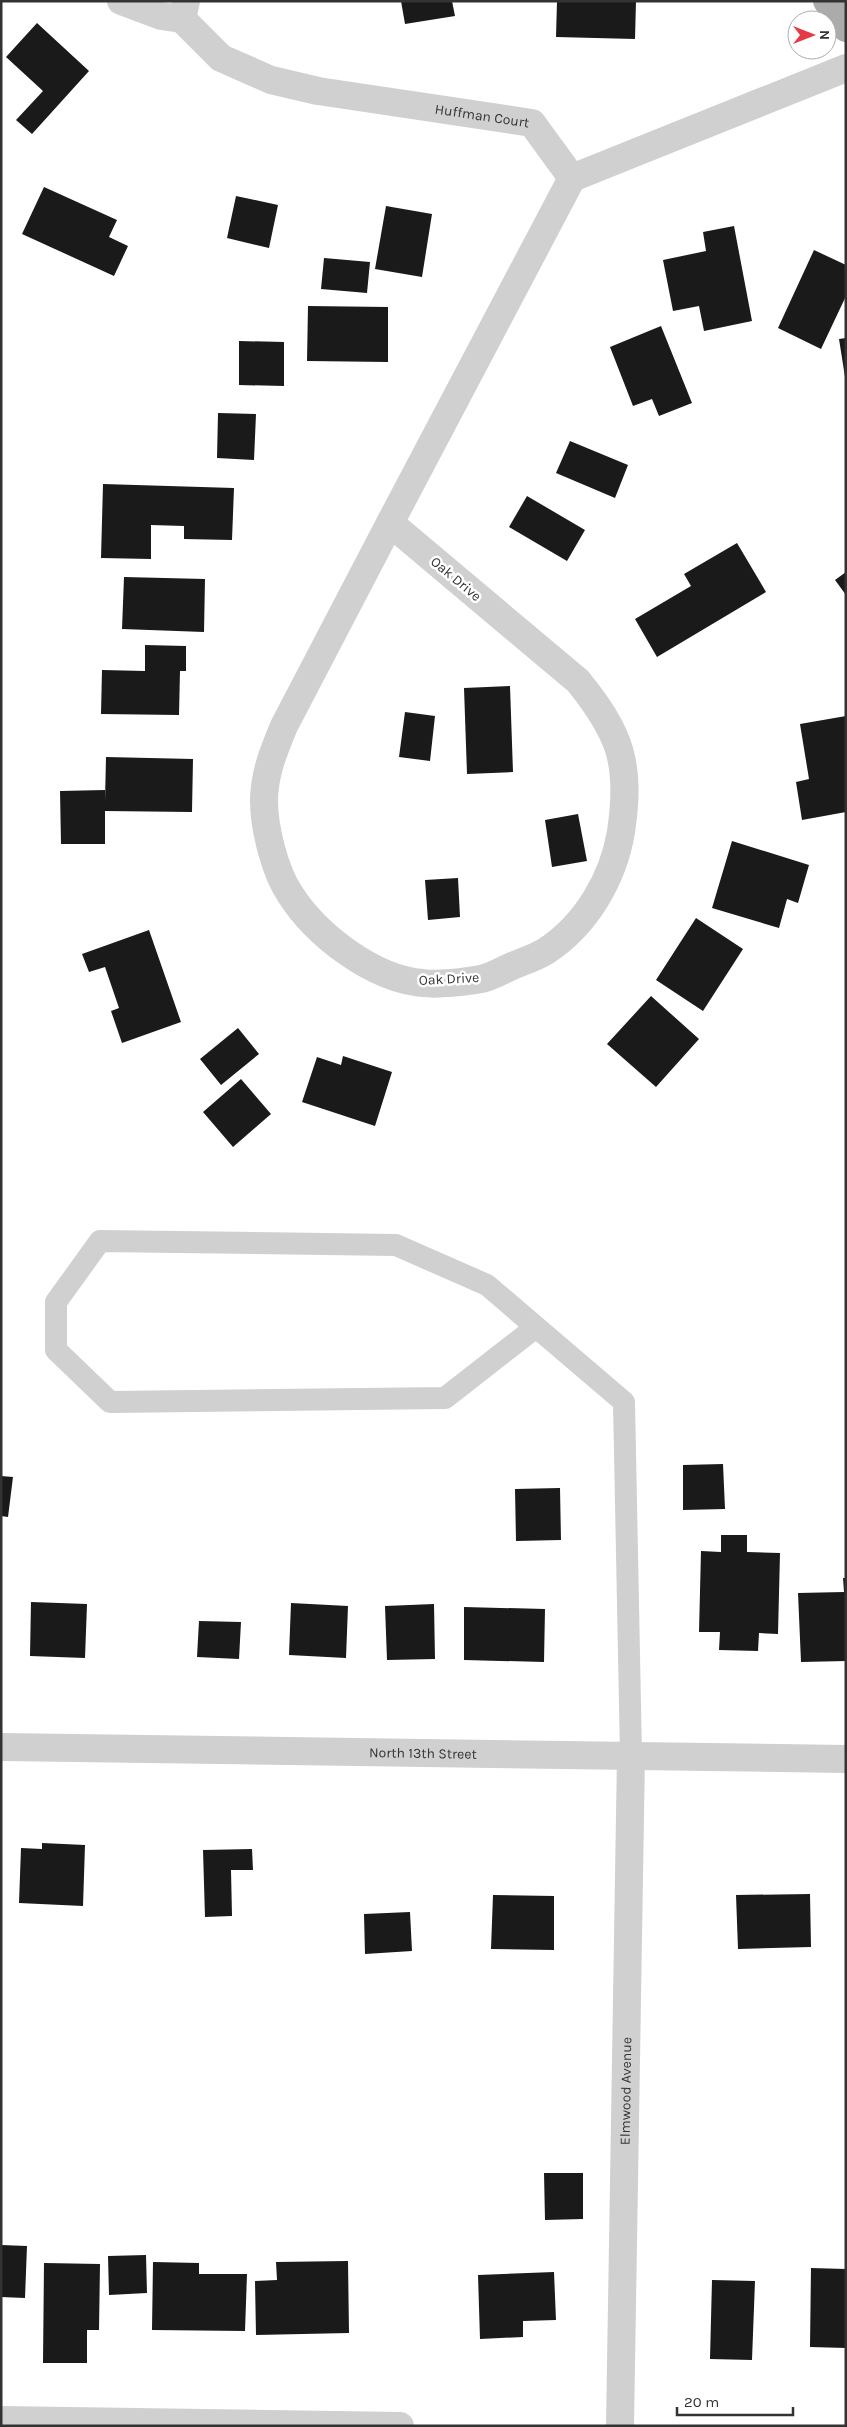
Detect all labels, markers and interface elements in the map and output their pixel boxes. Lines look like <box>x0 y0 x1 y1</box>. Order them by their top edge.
north arrow <box>787 10 837 60</box>
text: N <box>816 30 833 40</box>
street label: Huffman Court <box>434 100 530 131</box>
street label: Oak Drive <box>427 553 485 605</box>
street label: Oak Drive <box>418 969 480 989</box>
street label: North 13th Street <box>369 1744 477 1762</box>
street label: Elmwood Avenue <box>616 2037 635 2145</box>
scale bar <box>677 2384 793 2416</box>
text: 20 m <box>684 2393 719 2411</box>

